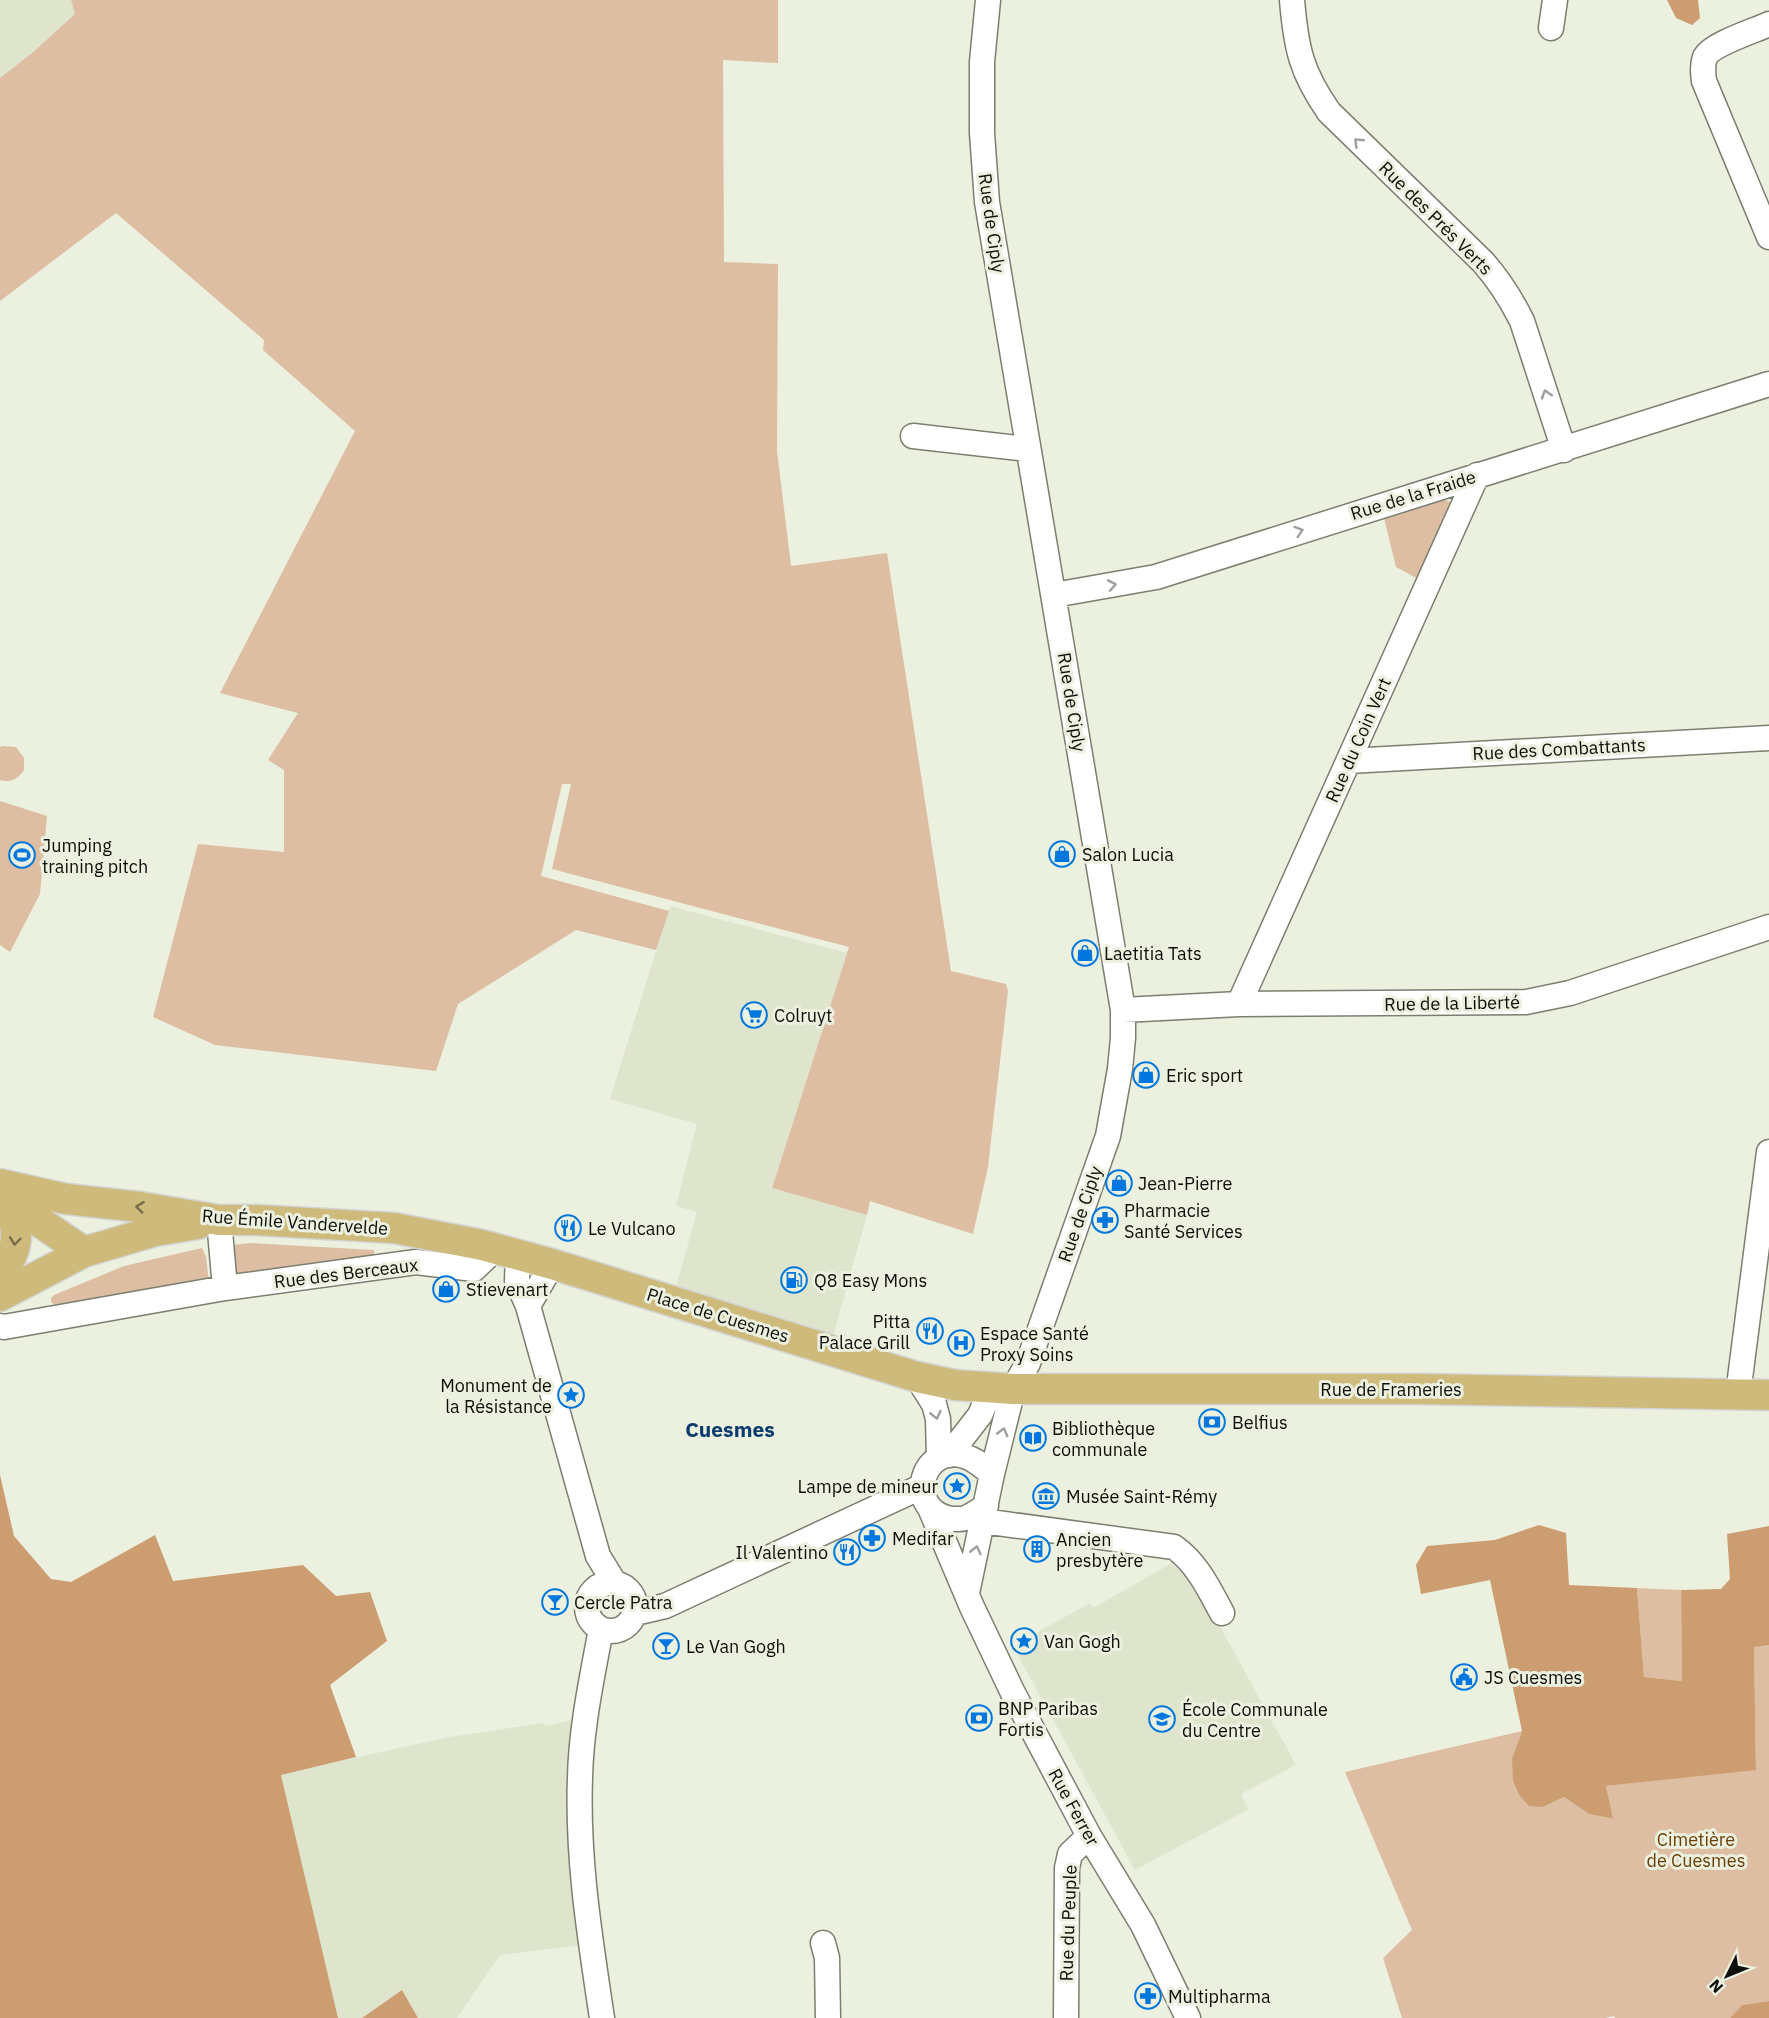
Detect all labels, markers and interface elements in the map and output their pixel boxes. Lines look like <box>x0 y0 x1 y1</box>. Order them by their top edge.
one-way arrow <box>1355 138 1365 149</box>
street label: Rue des Prés Verts <box>1374 156 1498 280</box>
street label: Rue de Ciply <box>974 172 1010 274</box>
one-way arrow <box>1541 389 1553 400</box>
street label: Rue de la Fraide <box>1348 465 1479 525</box>
one-way arrow <box>1293 526 1304 539</box>
one-way arrow <box>1107 579 1116 591</box>
street label: Rue de Ciply <box>1053 651 1091 753</box>
street label: Rue du Coin Vert <box>1320 674 1396 806</box>
street label: Rue des Combattants <box>1472 733 1646 765</box>
place label: Jumping training pitch <box>42 834 148 878</box>
shop icon: Salon Lucia <box>1047 839 1077 869</box>
sports icon: Jumping training pitch <box>7 840 37 870</box>
place label: Salon Lucia <box>1082 843 1174 866</box>
shop icon: Laetitia Tats <box>1070 938 1100 968</box>
place label: Laetitia Tats <box>1104 942 1202 965</box>
street label: Rue de la Liberté <box>1384 990 1520 1016</box>
supermarket icon: Colruyt <box>739 1000 769 1030</box>
place label: Colruyt <box>774 1004 832 1027</box>
shop icon: Eric sport <box>1131 1060 1161 1090</box>
place label: Eric sport <box>1166 1064 1243 1087</box>
street label: Rue de Ciply <box>1053 1163 1107 1265</box>
shop icon: Jean-Pierre <box>1104 1168 1134 1198</box>
place label: Jean-Pierre <box>1138 1172 1232 1195</box>
place label: Pharmacie Santé Services <box>1124 1199 1243 1243</box>
one-way arrow <box>136 1201 145 1214</box>
street label: Rue Émile Vandervelde <box>201 1204 389 1240</box>
pharmacy icon: Pharmacie Santé Services <box>1090 1205 1120 1235</box>
restaurant icon: Le Vulcano <box>553 1213 583 1243</box>
place label: Le Vulcano <box>588 1217 676 1240</box>
one-way arrow <box>9 1236 22 1245</box>
street label: Rue des Berceaux <box>273 1253 419 1293</box>
fuel station icon: Q8 Easy Mons <box>779 1265 809 1295</box>
place label: Q8 Easy Mons <box>814 1269 927 1292</box>
shop icon: Stievenart <box>431 1274 461 1304</box>
place label: Stievenart <box>466 1278 548 1301</box>
street label: Place de Cuesmes <box>644 1282 792 1348</box>
place label: Pitta Palace Grill <box>819 1310 910 1354</box>
restaurant icon: Pitta Palace Grill <box>915 1316 945 1346</box>
place label: Espace Santé Proxy Soins <box>980 1322 1089 1366</box>
hospital icon: Espace Santé Proxy Soins <box>946 1328 976 1358</box>
place label: Monument de la Résistance <box>440 1374 552 1418</box>
street label: Rue de Frameries <box>1320 1378 1462 1401</box>
place icon: Monument de la Résistance <box>556 1380 586 1410</box>
bank icon: Belfius <box>1197 1407 1227 1437</box>
one-way arrow <box>929 1410 942 1420</box>
place label: Belfius <box>1232 1411 1288 1434</box>
district label: Cuesmes <box>685 1415 775 1443</box>
place label: Bibliothèque communale <box>1052 1417 1155 1461</box>
library icon: Bibliothèque communale <box>1018 1423 1048 1453</box>
one-way arrow <box>996 1427 1008 1437</box>
place icon: Lampe de mineur <box>942 1471 972 1501</box>
place label: Lampe de mineur <box>797 1475 938 1498</box>
museum icon: Musée Saint-Rémy <box>1031 1481 1061 1511</box>
place label: Musée Saint-Rémy <box>1066 1485 1217 1508</box>
pharmacy icon: Medifar <box>857 1523 887 1553</box>
place label: Medifar <box>892 1527 954 1550</box>
place label: Ancien presbytère <box>1056 1528 1144 1572</box>
building icon: Ancien presbytère <box>1022 1534 1052 1564</box>
restaurant icon: Il Valentino <box>832 1537 862 1567</box>
place label: Il Valentino <box>735 1541 828 1564</box>
one-way arrow <box>969 1545 982 1555</box>
bar icon: Cercle Patra <box>540 1587 570 1617</box>
place label: Cercle Patra <box>574 1591 673 1614</box>
place icon: Van Gogh <box>1009 1626 1039 1656</box>
place label: Van Gogh <box>1044 1630 1121 1653</box>
bar icon: Le Van Gogh <box>651 1631 681 1661</box>
place label: Le Van Gogh <box>686 1635 786 1658</box>
public building icon: JS Cuesmes <box>1449 1662 1479 1692</box>
place label: JS Cuesmes <box>1484 1666 1582 1689</box>
place label: BNP Paribas Fortis <box>998 1697 1098 1741</box>
place label: École Communale du Centre <box>1182 1698 1328 1742</box>
bank icon: BNP Paribas Fortis <box>964 1703 994 1733</box>
school or university icon: École Communale du Centre <box>1147 1704 1177 1734</box>
street label: Rue Ferrer <box>1043 1764 1105 1850</box>
park label: Cimetière de Cuesmes <box>1647 1828 1745 1872</box>
street label: Rue du Peuple <box>1054 1864 1082 1982</box>
north arrow <box>1697 1946 1757 2006</box>
text: N <box>1705 1975 1727 1997</box>
pharmacy icon: Multipharma <box>1133 1981 1163 2011</box>
place label: Multipharma <box>1168 1985 1271 2008</box>

